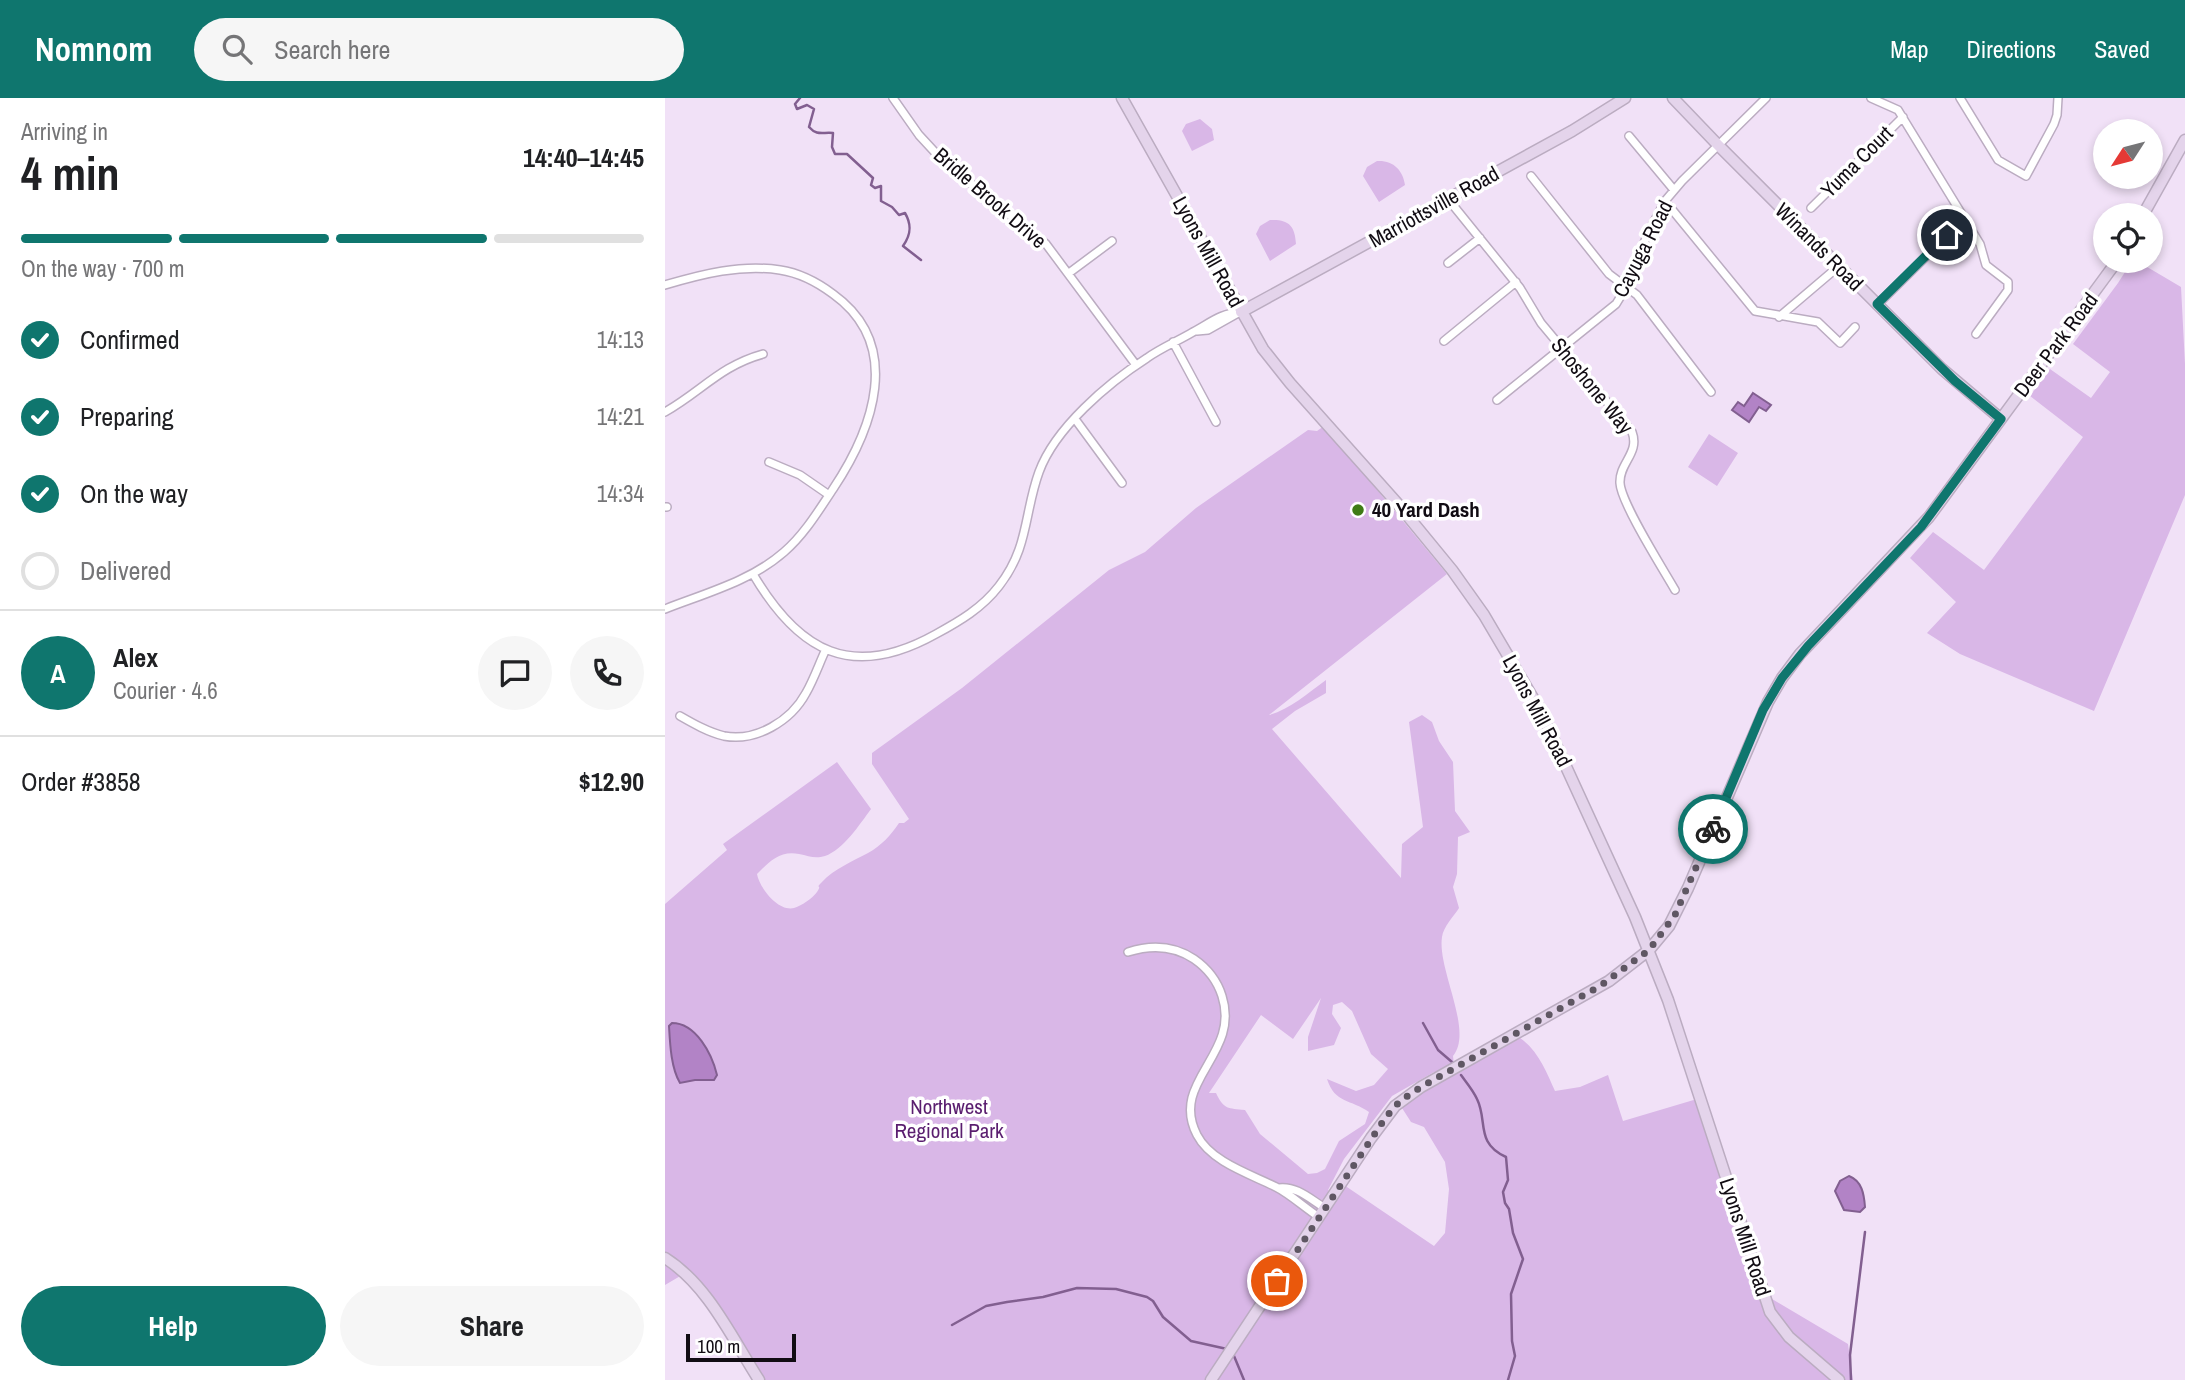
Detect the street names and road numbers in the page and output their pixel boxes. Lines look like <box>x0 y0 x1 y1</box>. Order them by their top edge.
street label: Yuma Court <box>1814 119 1899 204</box>
street label: Bridle Brook Drive <box>928 141 1053 255</box>
street label: Marriottsville Road <box>1364 159 1504 254</box>
street label: Lyons Mill Road <box>1166 191 1251 313</box>
street label: Cayuga Road <box>1606 195 1679 302</box>
street label: Winands Road <box>1769 196 1870 297</box>
street label: Deer Park Road <box>2007 287 2104 403</box>
street label: Shoshone Way <box>1545 331 1640 440</box>
street label: Lyons Mill Road <box>1496 650 1579 772</box>
street label: Lyons Mill Road <box>1713 1174 1778 1300</box>

